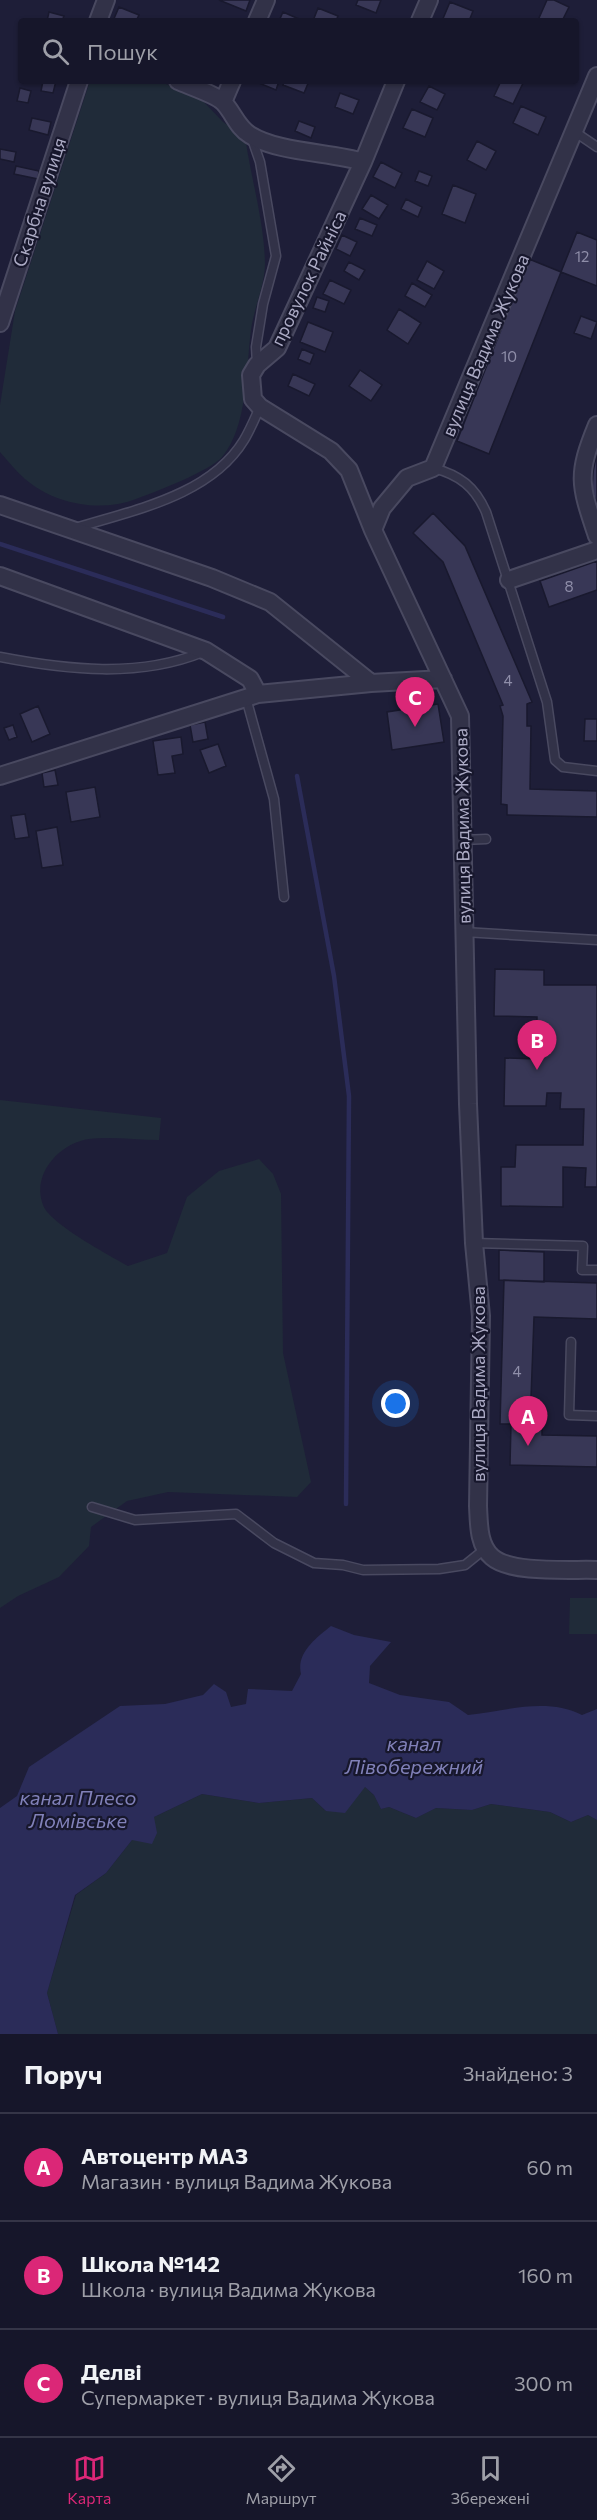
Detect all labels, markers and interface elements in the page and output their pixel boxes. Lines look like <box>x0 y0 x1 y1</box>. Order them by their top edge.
search box <box>18 18 579 84</box>
icon: search <box>39 35 72 68</box>
text: Пошук <box>87 38 158 65</box>
street label: Скарбна вулиця <box>8 135 70 269</box>
street label: провулок Райніса <box>266 207 350 349</box>
house number: 12 <box>575 247 589 265</box>
street label: вулиця Вадима Жукова <box>437 251 533 439</box>
house number: 10 <box>501 347 517 365</box>
house number: 8 <box>564 577 574 595</box>
house number: 4 <box>504 671 513 689</box>
pin: C <box>396 678 434 727</box>
street label: вулиця Вадима Жукова <box>449 728 475 924</box>
pin: B <box>518 1020 556 1070</box>
street label: вулиця Вадима Жукова <box>467 1286 489 1482</box>
house number: 4 <box>513 1362 522 1380</box>
your location <box>381 1389 410 1418</box>
pin: A <box>508 1396 548 1446</box>
water label: канал Лівобережний <box>344 1731 483 1778</box>
water label: канал Плесо Ломівське <box>19 1785 137 1832</box>
text: Поруч <box>24 2058 102 2089</box>
text: Знайдено: 3 <box>463 2061 573 2085</box>
text: Автоцентр МАЗ <box>81 2142 248 2169</box>
text: A <box>36 2155 51 2179</box>
text: 60 m <box>527 2155 573 2179</box>
text: Магазин · вулиця Вадима Жукова <box>81 2169 392 2193</box>
text: Школа №142 <box>81 2250 220 2277</box>
text: B <box>37 2263 50 2287</box>
text: 160 m <box>518 2263 573 2287</box>
text: Школа · вулиця Вадима Жукова <box>81 2277 376 2301</box>
text: Делві <box>81 2358 142 2385</box>
text: C <box>37 2371 50 2395</box>
text: 300 m <box>514 2371 573 2395</box>
text: Супермаркет · вулиця Вадима Жукова <box>81 2385 435 2409</box>
tab: Карта <box>67 2452 111 2507</box>
tab: Маршрут <box>245 2452 317 2507</box>
tab: Збережені <box>451 2452 530 2507</box>

